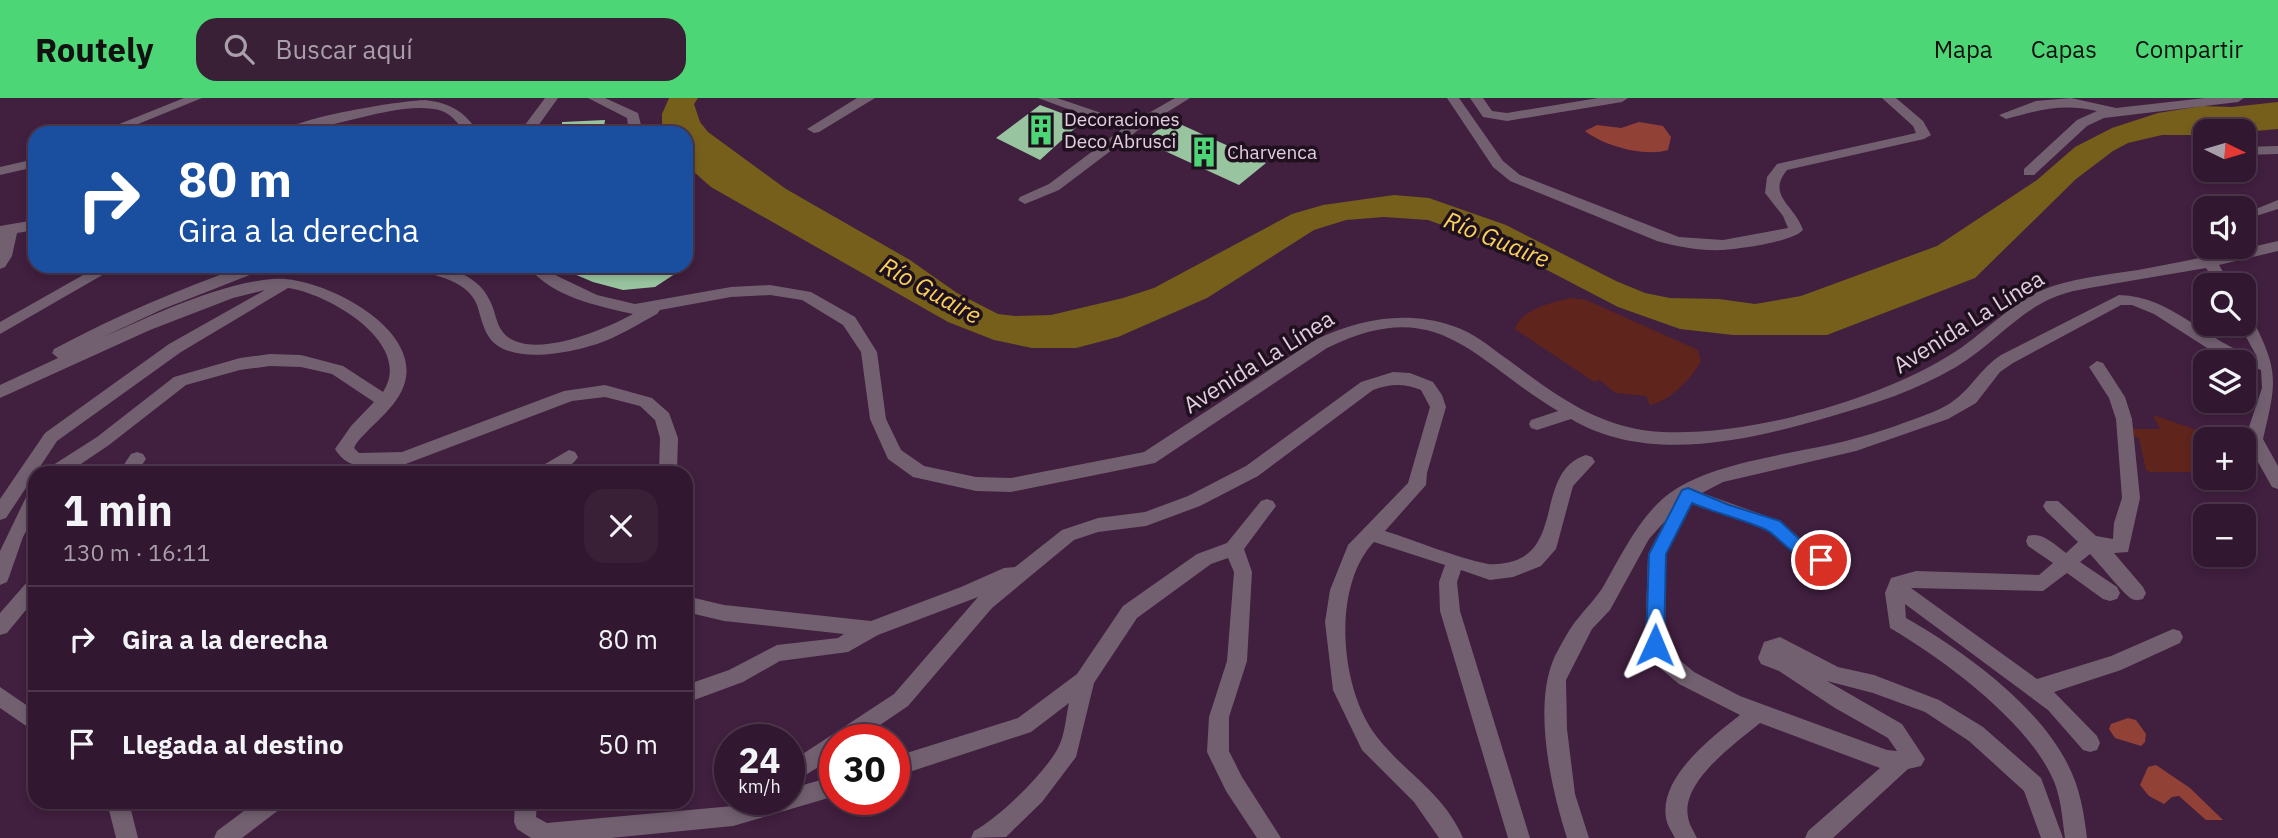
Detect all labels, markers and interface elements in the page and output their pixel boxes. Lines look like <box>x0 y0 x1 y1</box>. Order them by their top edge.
search box <box>196 18 686 81</box>
text: Routely <box>35 28 154 71</box>
icon: search <box>220 30 258 68</box>
text: Buscar aquí <box>276 32 413 66</box>
text: Mapa <box>1934 33 1993 65</box>
text: Capas <box>2031 33 2097 65</box>
text: Compartir <box>2135 33 2243 65</box>
place label: Decoraciones Deco Abrusci <box>1064 107 1180 153</box>
building icon: Decoraciones Deco Abrusci <box>1024 113 1058 147</box>
north arrow <box>2193 119 2256 182</box>
map controls <box>2193 119 2256 567</box>
building icon: Charvenca <box>1187 135 1221 169</box>
place label: Charvenca <box>1227 140 1317 164</box>
text: 80 m <box>178 147 292 210</box>
icon: right <box>63 154 154 245</box>
button: sound <box>2193 196 2256 259</box>
water label: Río Guaire <box>1440 203 1554 275</box>
text: Gira a la derecha <box>178 209 419 251</box>
water label: Río Guaire <box>875 249 987 331</box>
street label: Avenida La Línea <box>1887 263 2049 379</box>
button: search <box>2193 273 2256 336</box>
street label: Avenida La Línea <box>1177 303 1339 419</box>
button: layers <box>2193 350 2256 413</box>
button: + <box>2193 427 2256 490</box>
text: 1 min <box>63 483 173 538</box>
button: close <box>584 489 658 563</box>
button: − <box>2193 504 2256 567</box>
pin <box>1791 530 1851 590</box>
text: 130 m · 16:11 <box>63 537 210 567</box>
icon: arrive <box>1802 541 1840 579</box>
position arrow <box>1618 608 1692 682</box>
icon: right <box>63 620 101 658</box>
text: Gira a la derecha <box>122 622 328 656</box>
text: 80 m <box>598 622 658 656</box>
speed limit sign: 30 <box>819 724 910 815</box>
icon: arrive <box>63 725 101 763</box>
text: Llegada al destino <box>122 727 344 761</box>
text: 50 m <box>598 727 658 761</box>
text: 24 <box>738 737 781 783</box>
text: km/h <box>738 775 781 798</box>

